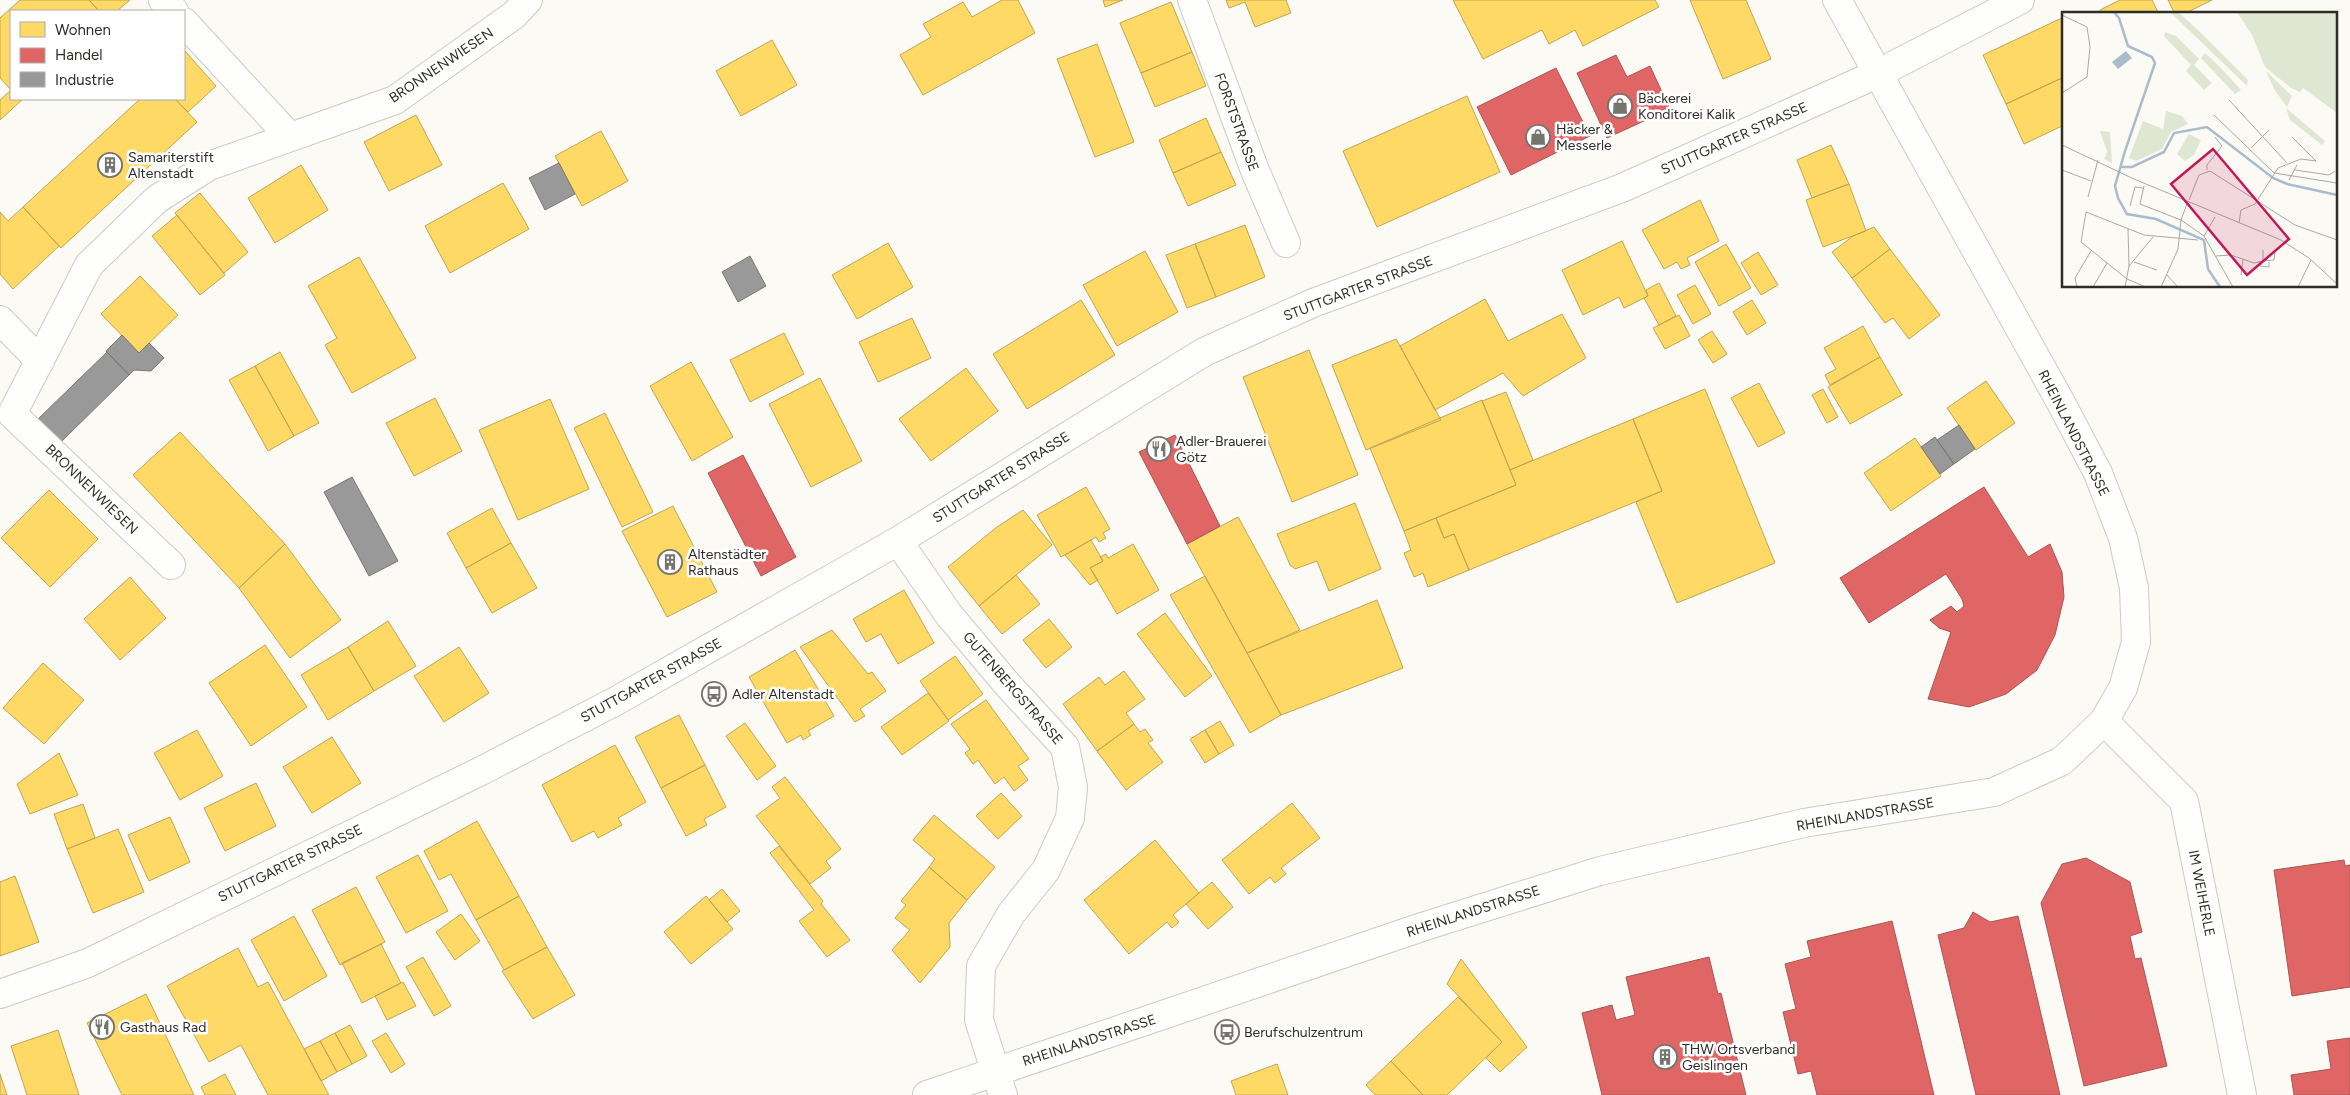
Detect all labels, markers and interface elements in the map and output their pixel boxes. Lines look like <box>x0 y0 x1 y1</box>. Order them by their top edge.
legend <box>10 10 185 100</box>
inset map <box>2062 12 2338 288</box>
text: Wohnen <box>55 21 111 39</box>
street label: BRONNENWIESEN <box>386 24 497 107</box>
text: Handel <box>55 46 103 64</box>
text: Industrie <box>55 71 114 89</box>
street label: FORSTSTRASSE <box>1211 71 1262 174</box>
place label: Bäckerei Konditorei Kalik <box>1638 90 1735 123</box>
shop icon: Bäckerei Konditorei Kalik <box>1607 93 1633 119</box>
street label: STUTTGARTER STRASSE <box>1658 98 1810 178</box>
place label: Häcker & Messerle <box>1556 121 1613 154</box>
shop icon: Häcker & Messerle <box>1525 124 1551 150</box>
place label: Samariterstift Altenstadt <box>128 149 214 182</box>
building icon: Samariterstift Altenstadt <box>97 152 123 178</box>
street label: STUTTGARTER STRASSE <box>1281 252 1435 325</box>
street label: RHEINLANDSTRASSE <box>2034 367 2113 499</box>
street label: STUTTGARTER STRASSE <box>930 428 1073 527</box>
place label: Adler-Brauerei Götz <box>1176 433 1266 466</box>
restaurant icon: Adler-Brauerei Götz <box>1146 436 1172 462</box>
street label: BRONNENWIESEN <box>42 441 142 538</box>
place label: Altenstädter Rathaus <box>688 546 766 579</box>
building icon: Altenstädter Rathaus <box>657 549 683 575</box>
street label: GUTENBERGSTRASSE <box>959 629 1066 748</box>
street label: STUTTGARTER STRASSE <box>578 635 725 726</box>
bus stop icon: Adler Altenstadt <box>701 681 727 707</box>
place label: Adler Altenstadt <box>732 686 834 703</box>
street label: RHEINLANDSTRASSE <box>1795 794 1935 835</box>
street label: STUTTGARTER STRASSE <box>215 821 365 906</box>
street label: IM WEIHERLE <box>2185 848 2218 938</box>
street label: RHEINLANDSTRASSE <box>1404 882 1542 941</box>
street label: RHEINLANDSTRASSE <box>1020 1011 1158 1070</box>
restaurant icon: Gasthaus Rad <box>89 1014 115 1040</box>
place label: Gasthaus Rad <box>120 1019 206 1036</box>
bus stop icon: Berufschulzentrum <box>1214 1019 1240 1045</box>
place label: Berufschulzentrum <box>1244 1024 1363 1041</box>
place label: THW Ortsverband Geislingen <box>1682 1041 1795 1074</box>
building icon: THW Ortsverband Geislingen <box>1652 1044 1678 1070</box>

